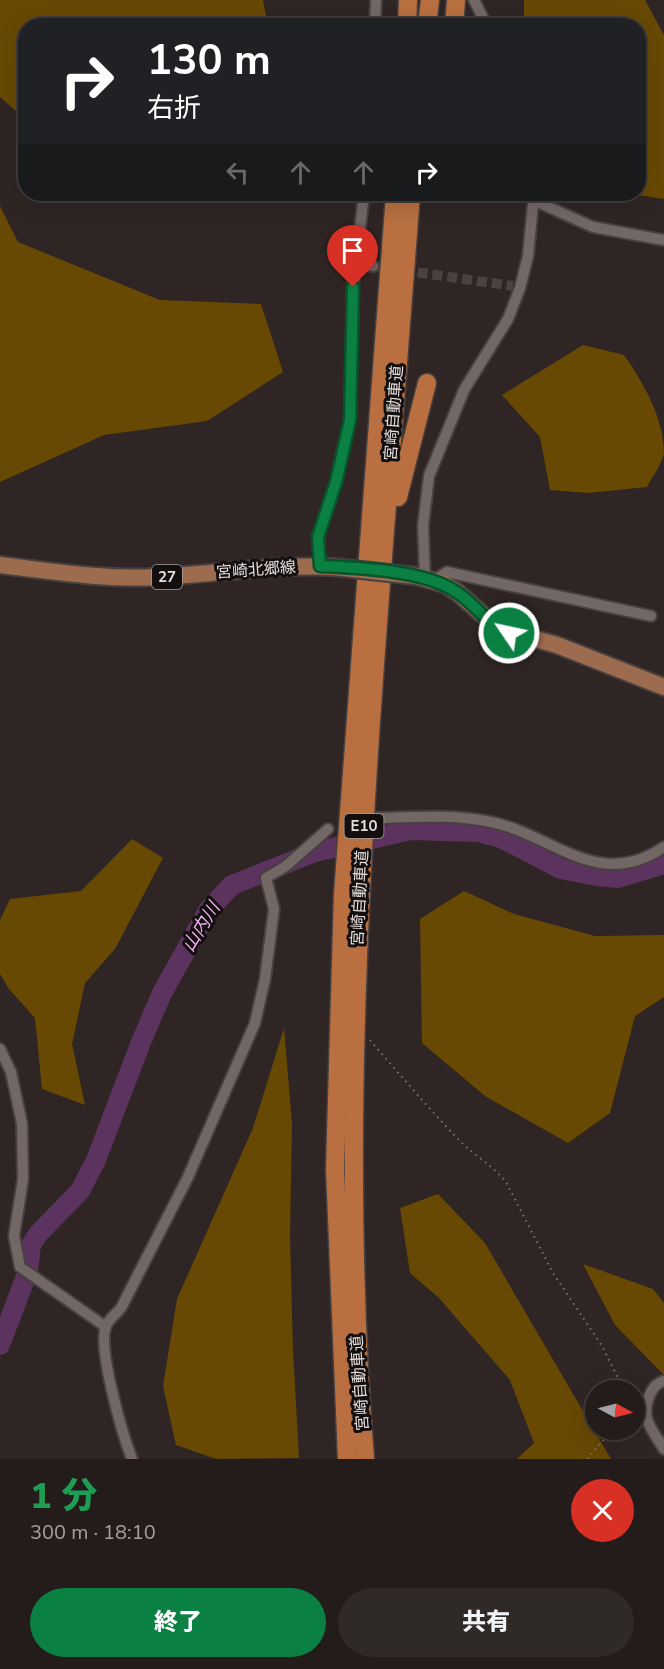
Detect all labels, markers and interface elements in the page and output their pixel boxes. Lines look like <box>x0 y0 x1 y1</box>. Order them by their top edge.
text: 130 m <box>147 32 271 89</box>
icon: right <box>48 42 126 120</box>
text: 右折 <box>147 90 201 127</box>
icon: left <box>221 156 254 189</box>
icon: ahead <box>284 156 317 189</box>
icon: ahead <box>347 156 380 189</box>
icon: right <box>410 156 443 189</box>
pin <box>327 225 378 287</box>
icon: arrive <box>336 234 369 267</box>
street label: 宮崎自動車道 <box>380 364 408 462</box>
street label: 宮崎北郷線 <box>215 556 297 584</box>
road number: 27 <box>152 565 182 589</box>
position arrow <box>477 601 541 665</box>
road number: E10 <box>344 814 384 838</box>
street label: 宮崎自動車道 <box>347 849 373 947</box>
water label: 山内川 <box>177 896 227 956</box>
street label: 宮崎自動車道 <box>346 1334 374 1432</box>
north arrow <box>585 1380 645 1440</box>
map controls <box>585 1380 645 1440</box>
text: 1 分 <box>30 1472 98 1521</box>
button: close <box>571 1479 634 1542</box>
text: 300 m · 18:10 <box>30 1519 156 1546</box>
button: 終了 <box>30 1588 326 1657</box>
button: 共有 <box>338 1588 634 1657</box>

